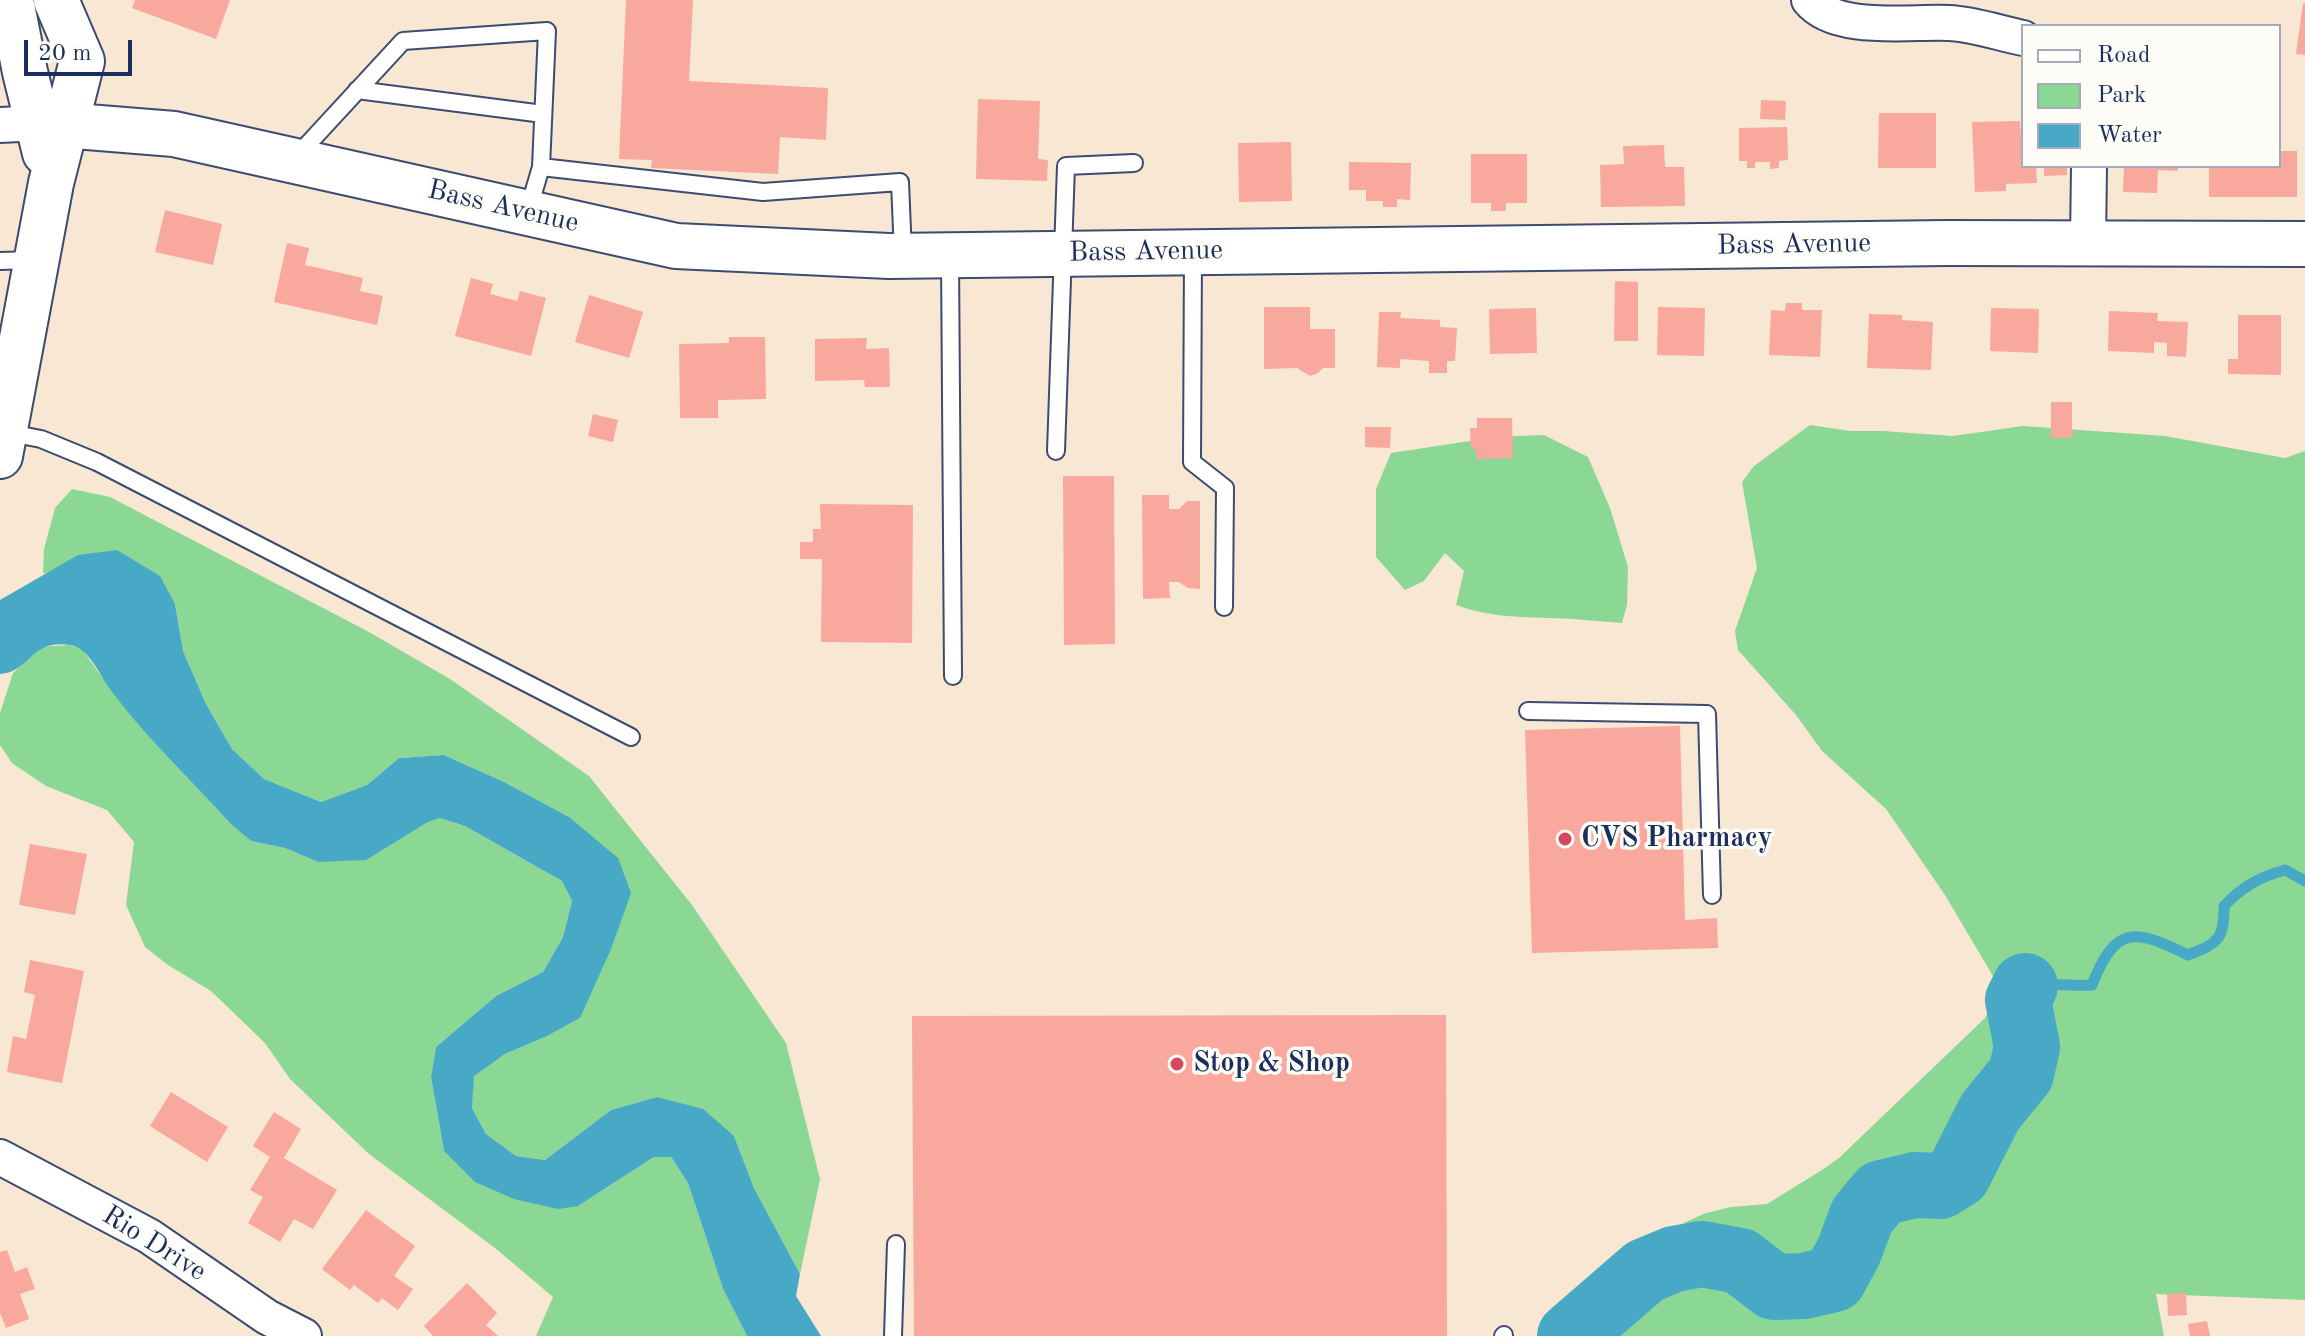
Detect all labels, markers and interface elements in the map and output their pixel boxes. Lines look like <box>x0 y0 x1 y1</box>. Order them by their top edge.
scale bar <box>28 24 136 74</box>
legend <box>2021 24 2281 168</box>
text: 20 m <box>38 42 92 66</box>
text: Road <box>2097 44 2150 68</box>
text: Park <box>2097 84 2146 108</box>
text: Water <box>2097 124 2162 148</box>
street label: Bass Avenue <box>424 173 582 241</box>
street label: Bass Avenue <box>1717 227 1871 263</box>
street label: Bass Avenue <box>1069 234 1223 270</box>
place label: CVS Pharmacy <box>1581 822 1772 856</box>
marker: CVS Pharmacy <box>1556 830 1574 848</box>
place label: Stop & Shop <box>1193 1047 1350 1081</box>
marker: Stop & Shop <box>1168 1055 1186 1073</box>
street label: Rio Drive <box>96 1199 212 1289</box>

